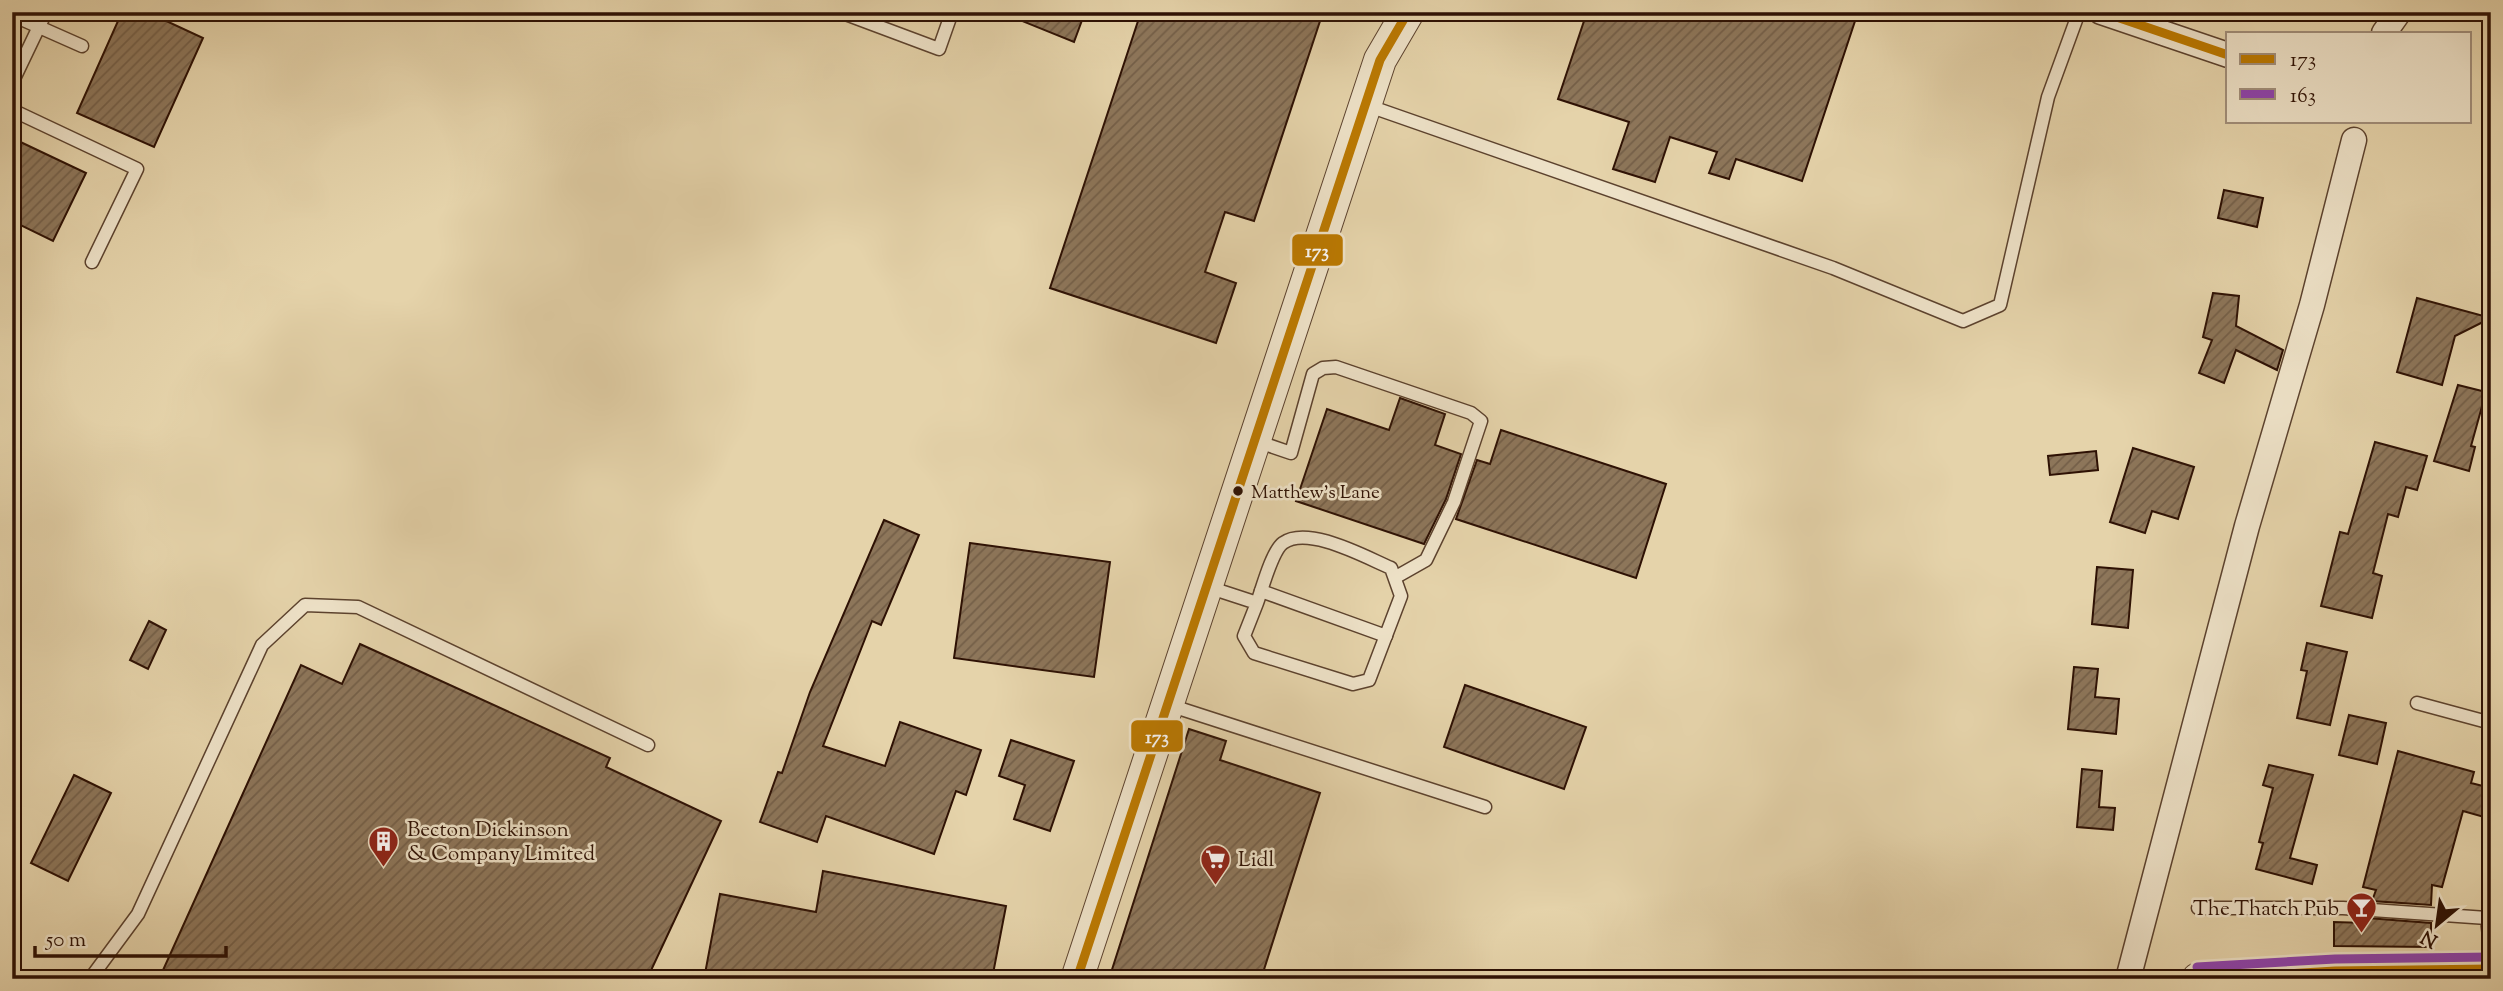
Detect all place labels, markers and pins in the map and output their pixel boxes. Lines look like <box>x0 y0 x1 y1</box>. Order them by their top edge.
place label: Matthew's Lane <box>1251 480 1380 507</box>
marker: Matthew's Lane <box>1231 484 1245 498</box>
place label: Becton Dickinson & Company Limited <box>407 816 595 870</box>
building icon: Becton Dickinson & Company Limited <box>367 824 401 868</box>
supermarket icon: Lidl <box>1198 842 1232 886</box>
place label: Lidl <box>1238 846 1274 876</box>
bar icon: The Thatch Pub <box>2345 891 2379 935</box>
place label: The Thatch Pub <box>2193 895 2339 925</box>

